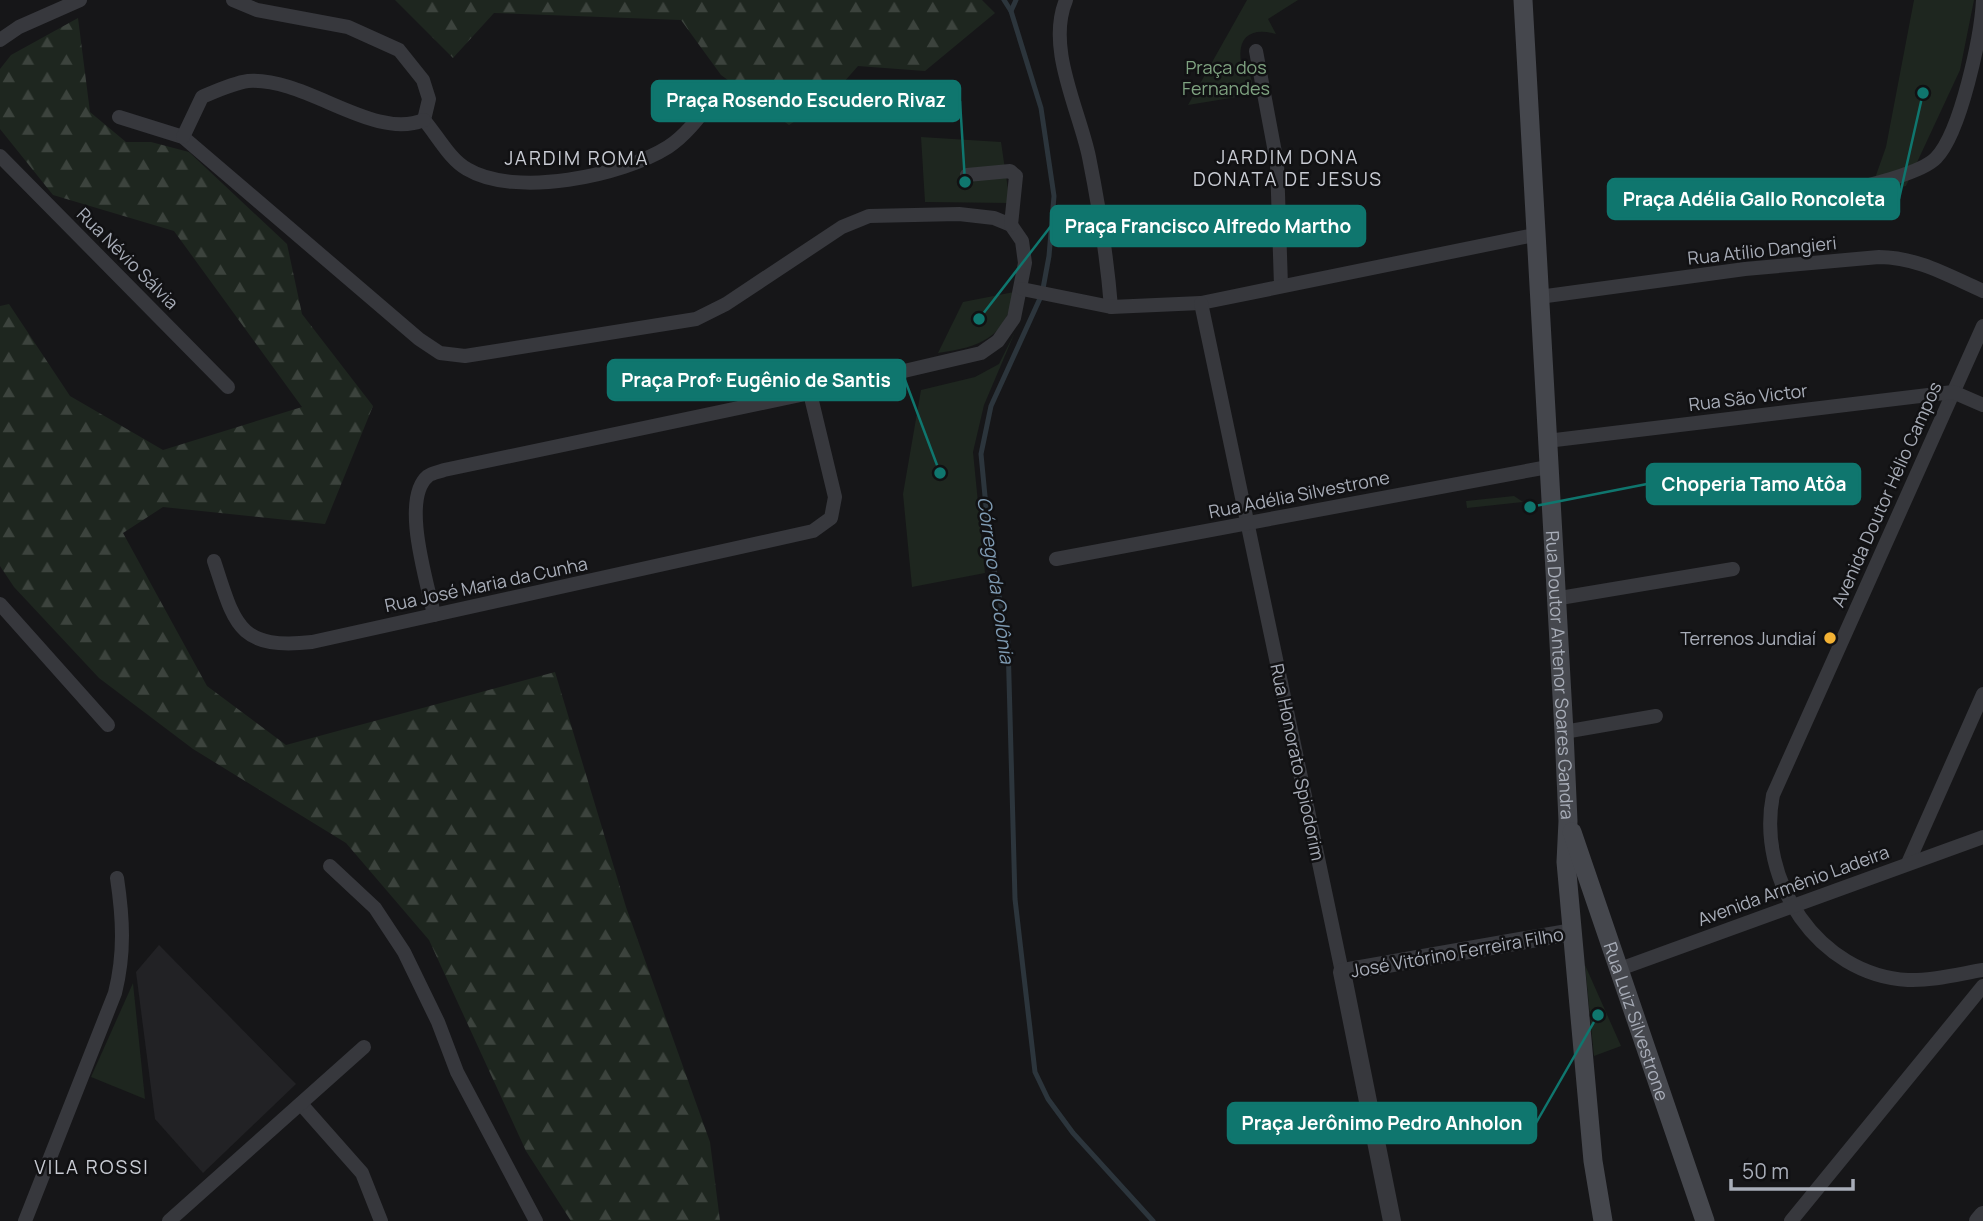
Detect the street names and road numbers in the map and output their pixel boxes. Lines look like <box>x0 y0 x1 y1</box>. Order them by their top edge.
street label: Rua Névio Sálvia <box>72 202 184 314</box>
street label: Rua Atílio Dangieri <box>1686 230 1838 270</box>
street label: Rua São Victor <box>1687 378 1809 416</box>
street label: Avenida Doutor Hélio Campos <box>1825 378 1947 610</box>
street label: Rua Adélia Silvestrone <box>1206 465 1392 523</box>
street label: Rua Doutor Antenor Soares Gandra <box>1541 530 1580 820</box>
street label: Rua José Maria da Cunha <box>382 551 590 617</box>
street label: Rua Honorato Spiodorim <box>1265 661 1331 863</box>
street label: Avenida Armênio Ladeira <box>1694 839 1892 931</box>
street label: José Vitórino Ferreira Filho <box>1349 921 1565 983</box>
street label: Rua Luiz Silvestrone <box>1598 939 1675 1104</box>

